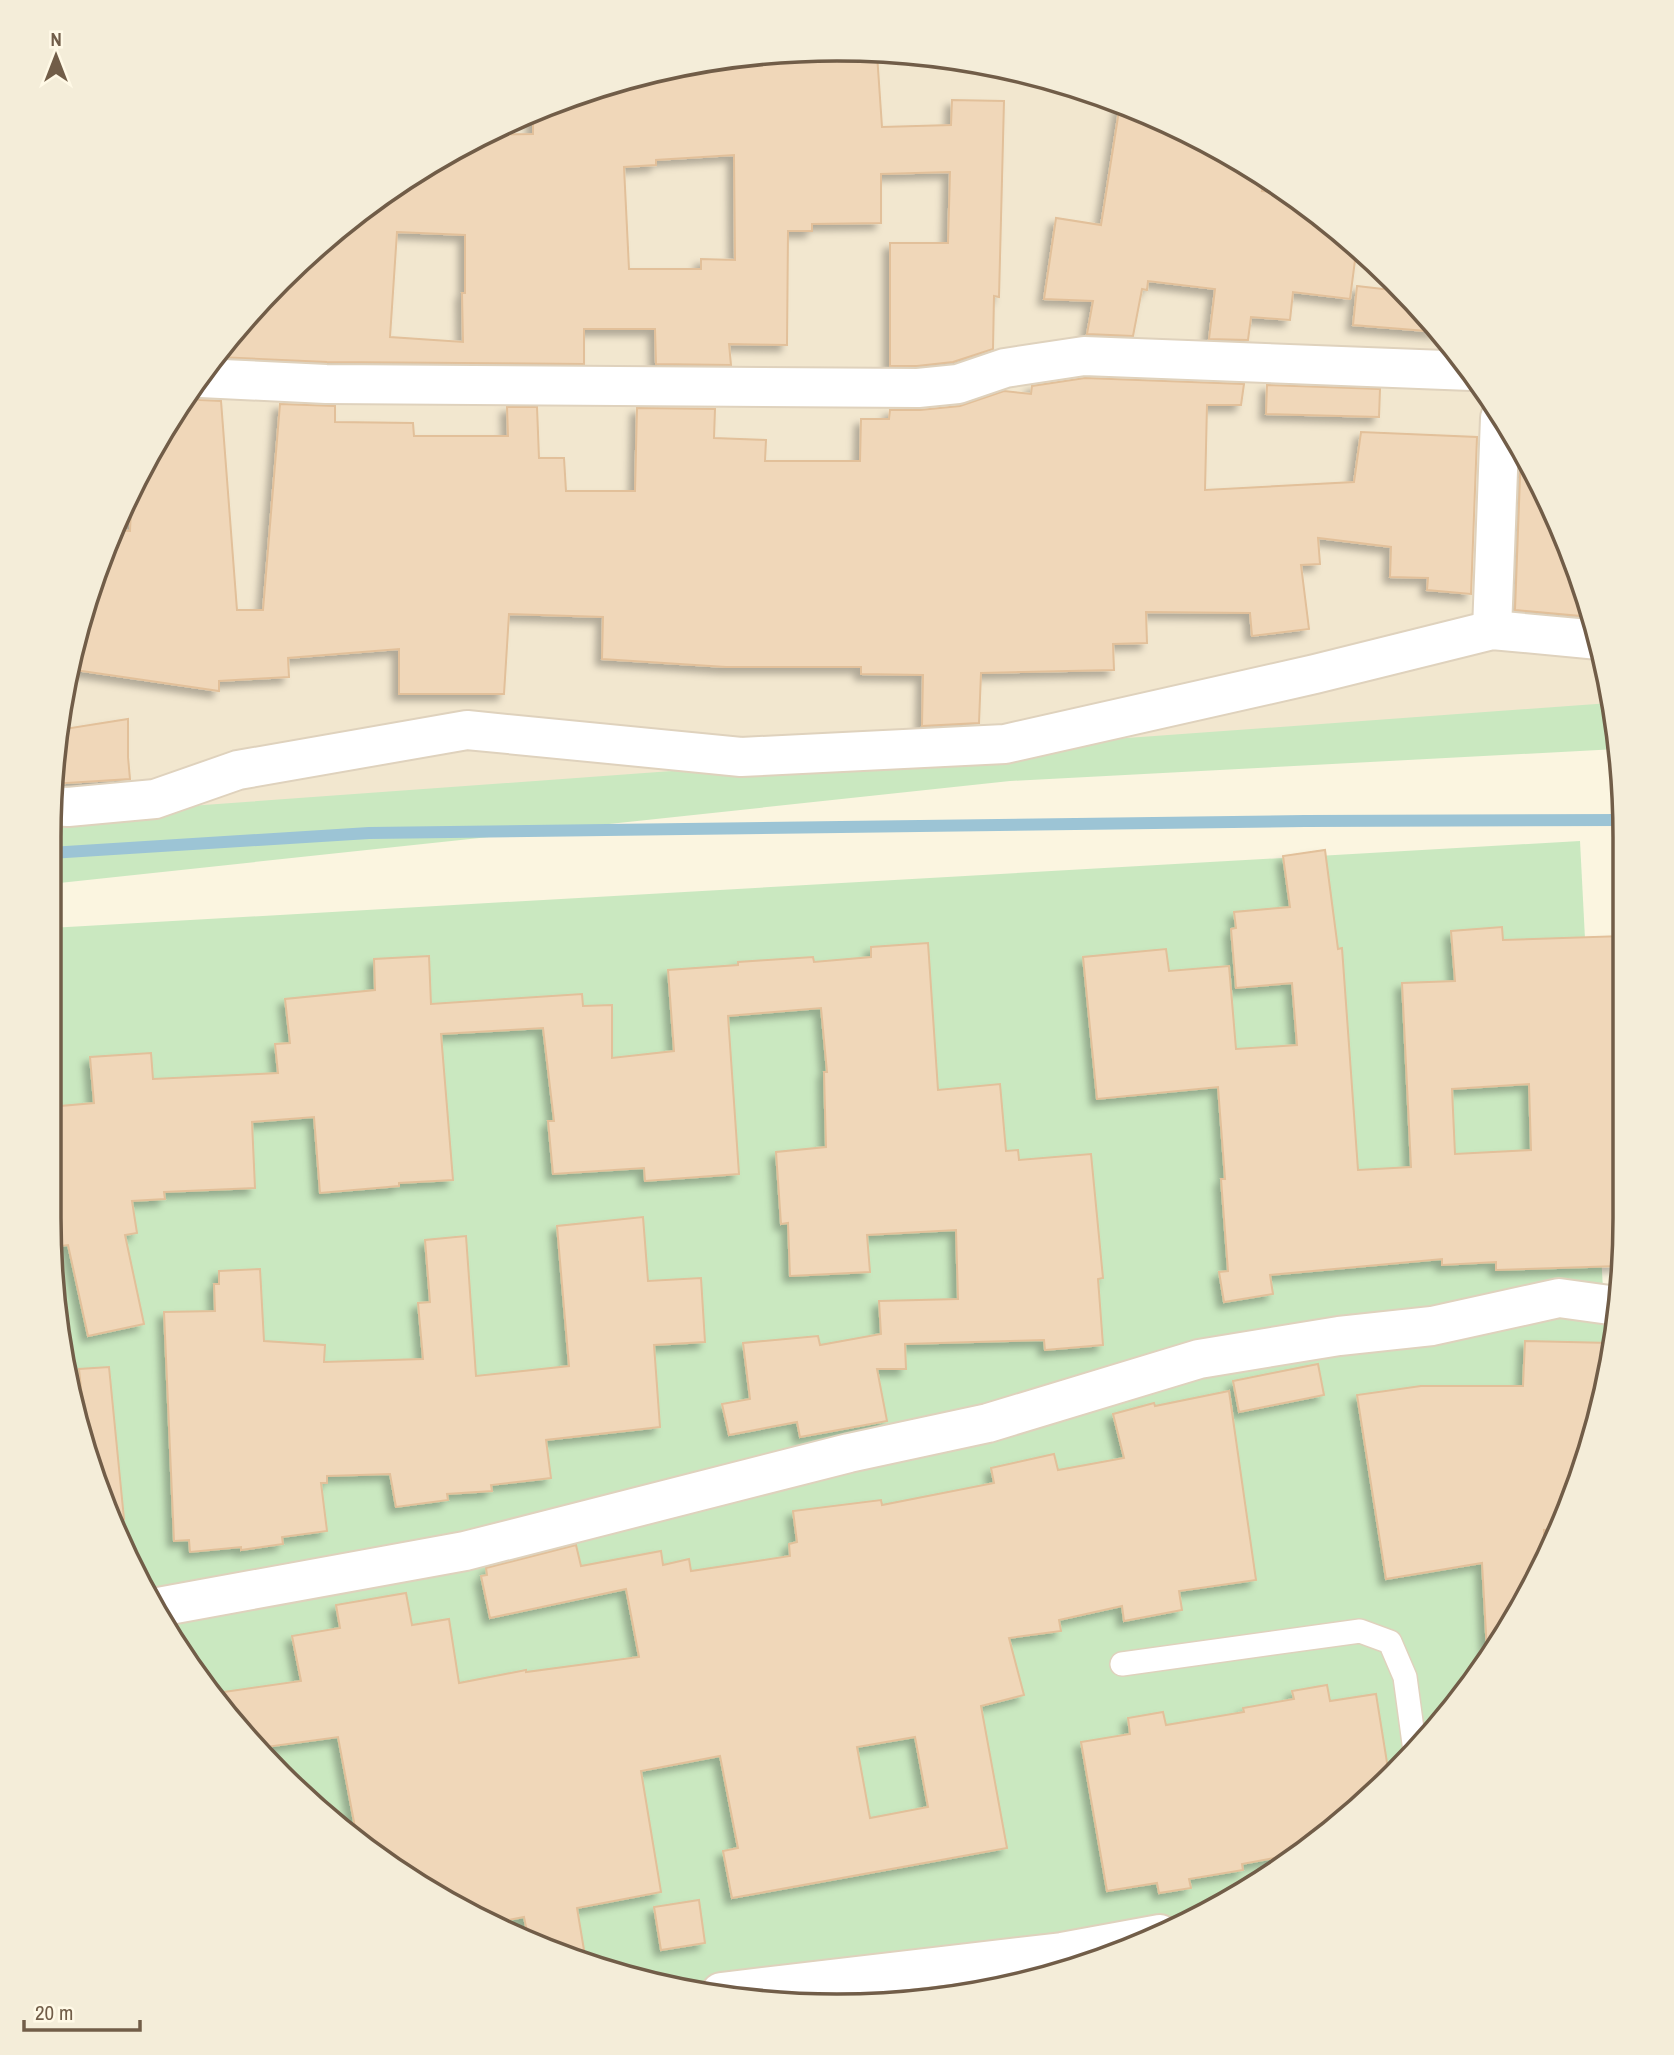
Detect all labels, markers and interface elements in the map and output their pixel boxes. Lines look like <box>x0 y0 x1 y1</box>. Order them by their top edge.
north arrow <box>21 21 91 91</box>
text: N <box>50 26 62 52</box>
scale bar <box>24 1988 140 2032</box>
text: 20 m <box>35 1998 73 2027</box>

